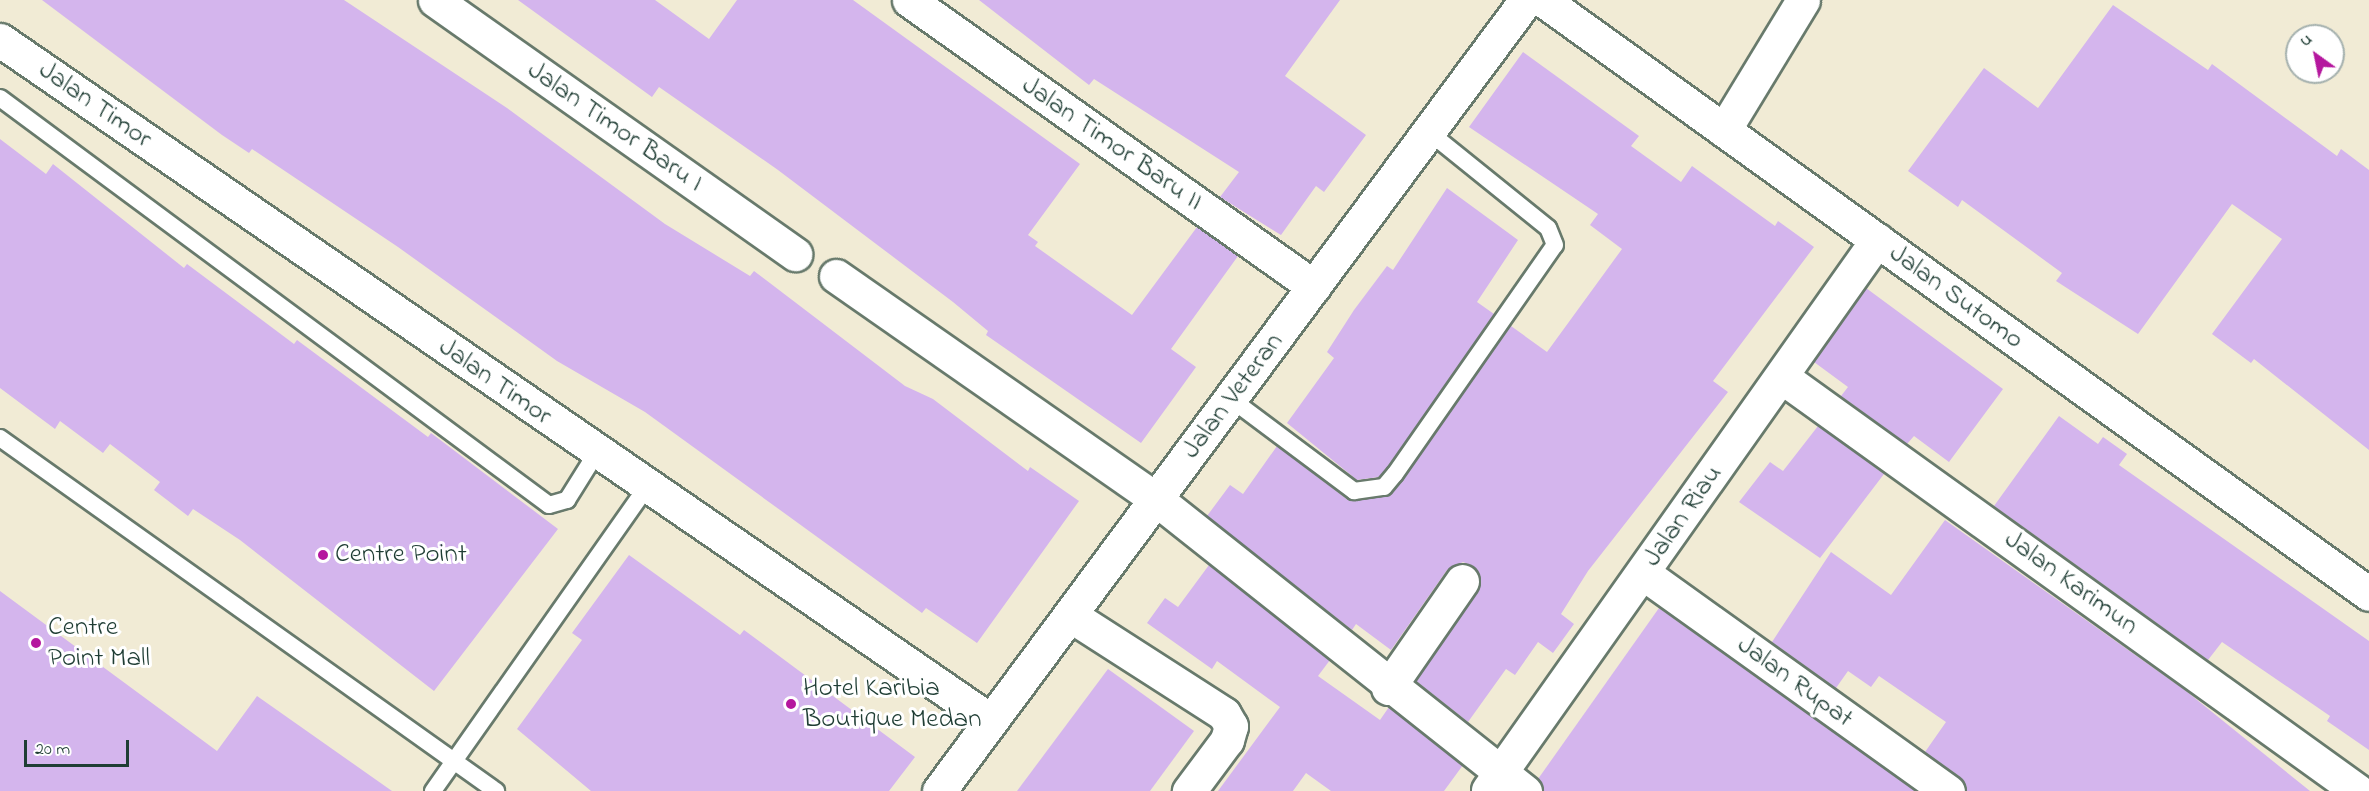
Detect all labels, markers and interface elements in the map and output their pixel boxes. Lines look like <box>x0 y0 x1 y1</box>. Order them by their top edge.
north arrow <box>2285 24 2345 84</box>
text: U <box>2296 28 2317 53</box>
street label: Jalan Timor <box>32 54 158 156</box>
street label: Jalan Timor Baru I <box>521 54 709 200</box>
street label: Jalan Timor Baru II <box>1015 70 1209 218</box>
street label: Jalan Sutomo <box>1883 238 2029 356</box>
street label: Jalan Veteran <box>1175 327 1291 465</box>
street label: Jalan Timor <box>432 331 558 433</box>
street label: Jalan Riau <box>1636 459 1730 573</box>
street label: Jalan Karimun <box>1998 524 2144 642</box>
place label: Centre Point <box>335 539 467 571</box>
marker: Centre Point <box>316 548 330 562</box>
place label: Centre Point Mall <box>48 611 150 674</box>
street label: Jalan Rupat <box>1731 629 1859 735</box>
marker: Centre Point Mall <box>29 636 43 650</box>
place label: Hotel Karibia Boutique Medan <box>803 672 981 735</box>
marker: Hotel Karibia Boutique Medan <box>784 697 798 711</box>
scale bar <box>27 728 132 766</box>
text: 20 m <box>35 737 70 763</box>

